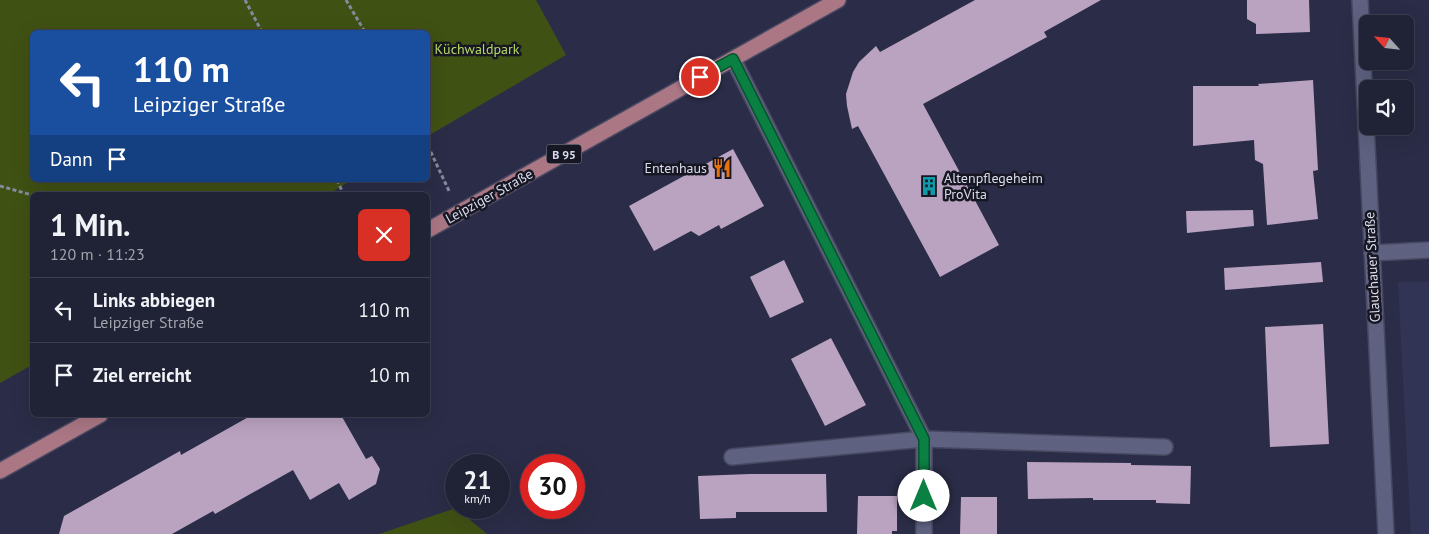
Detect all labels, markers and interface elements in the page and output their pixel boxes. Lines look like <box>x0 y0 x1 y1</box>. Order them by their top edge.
north arrow <box>1359 15 1414 70</box>
map controls <box>1359 15 1414 135</box>
park label: Küchwaldpark <box>435 40 520 58</box>
text: 110 m <box>133 46 230 92</box>
icon: left <box>50 50 115 115</box>
pin <box>679 56 721 98</box>
icon: arrive <box>686 63 714 91</box>
button: sound <box>1359 80 1414 135</box>
text: Leipziger Straße <box>133 90 286 118</box>
road number: B 95 <box>546 144 582 164</box>
icon: arrive <box>103 145 131 173</box>
text: Dann <box>50 147 93 171</box>
restaurant icon: Entenhaus <box>711 157 733 179</box>
place label: Entenhaus <box>644 159 707 177</box>
street label: Leipziger Straße <box>442 165 536 227</box>
place label: Altenpflegeheim ProVita <box>944 169 1043 203</box>
building icon: Altenpflegeheim ProVita <box>918 175 940 197</box>
text: 1 Min. <box>50 205 130 244</box>
button: close <box>358 209 410 261</box>
street label: Glauchauer Straße <box>1360 211 1384 323</box>
text: 120 m · 11:23 <box>50 244 145 264</box>
text: Links abbiegen <box>93 288 215 312</box>
icon: left <box>50 296 78 324</box>
text: 110 m <box>358 298 410 322</box>
text: Leipziger Straße <box>93 312 204 332</box>
icon: arrive <box>50 361 78 389</box>
text: Ziel erreicht <box>93 363 191 387</box>
text: 10 m <box>369 363 410 387</box>
speed limit sign: 30 <box>520 454 585 519</box>
text: 21 <box>463 464 492 496</box>
position arrow <box>897 469 949 521</box>
text: km/h <box>464 491 491 506</box>

